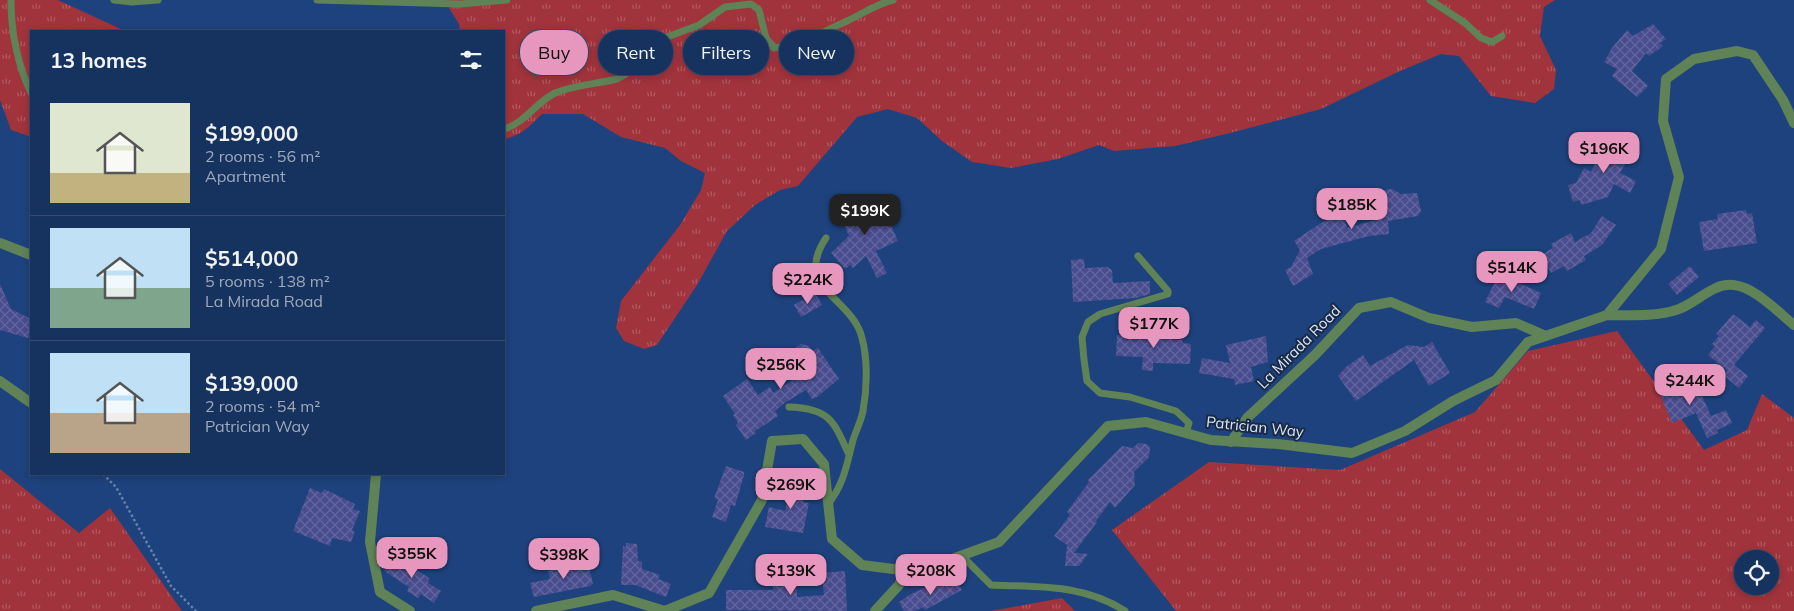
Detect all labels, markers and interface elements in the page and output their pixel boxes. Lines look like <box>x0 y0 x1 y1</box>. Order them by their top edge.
chip: Buy <box>520 30 588 75</box>
chip: Rent <box>598 30 673 75</box>
chip: Filters <box>683 30 769 75</box>
chip: New <box>779 30 854 75</box>
icon: filters <box>457 46 485 74</box>
text: 13 homes <box>50 47 147 73</box>
text: $199,000 <box>205 120 298 146</box>
icon: home <box>90 123 150 183</box>
pin: $196K <box>1569 132 1639 174</box>
text: $196K <box>1579 138 1629 158</box>
text: 2 rooms · 56 m² <box>205 146 320 166</box>
text: Apartment <box>205 166 286 186</box>
pin: $185K <box>1317 188 1387 230</box>
pin: $199K <box>830 194 900 236</box>
text: $185K <box>1327 194 1377 214</box>
text: $199K <box>840 200 890 220</box>
text: $514,000 <box>205 245 298 271</box>
icon: home <box>90 248 150 308</box>
pin: $514K <box>1477 250 1547 293</box>
text: $514K <box>1487 257 1537 277</box>
pin: $224K <box>773 262 843 305</box>
text: $224K <box>783 269 833 289</box>
text: 5 rooms · 138 m² <box>205 271 330 291</box>
text: La Mirada Road <box>205 291 323 311</box>
street label: La Mirada Road <box>1253 301 1344 392</box>
pin: $177K <box>1119 306 1189 349</box>
text: $177K <box>1129 313 1179 333</box>
pin: $256K <box>746 348 816 390</box>
text: $256K <box>756 354 806 374</box>
pin: $244K <box>1655 364 1725 406</box>
text: $139,000 <box>205 370 298 396</box>
text: $244K <box>1665 370 1715 390</box>
icon: home <box>90 373 150 433</box>
text: 2 rooms · 54 m² <box>205 396 320 416</box>
street label: Patrician Way <box>1205 412 1305 441</box>
text: Patrician Way <box>205 416 310 436</box>
pin: $269K <box>756 468 826 510</box>
text: $269K <box>766 474 816 494</box>
pin: $355K <box>377 536 447 579</box>
pin: $398K <box>529 538 599 580</box>
text: $355K <box>387 543 437 563</box>
text: $398K <box>539 544 589 564</box>
map controls <box>1734 550 1779 595</box>
button: locate <box>1734 550 1779 595</box>
pin: $139K <box>756 554 826 596</box>
pin: $208K <box>896 554 966 596</box>
text: $139K <box>766 560 816 580</box>
text: $208K <box>906 560 956 580</box>

